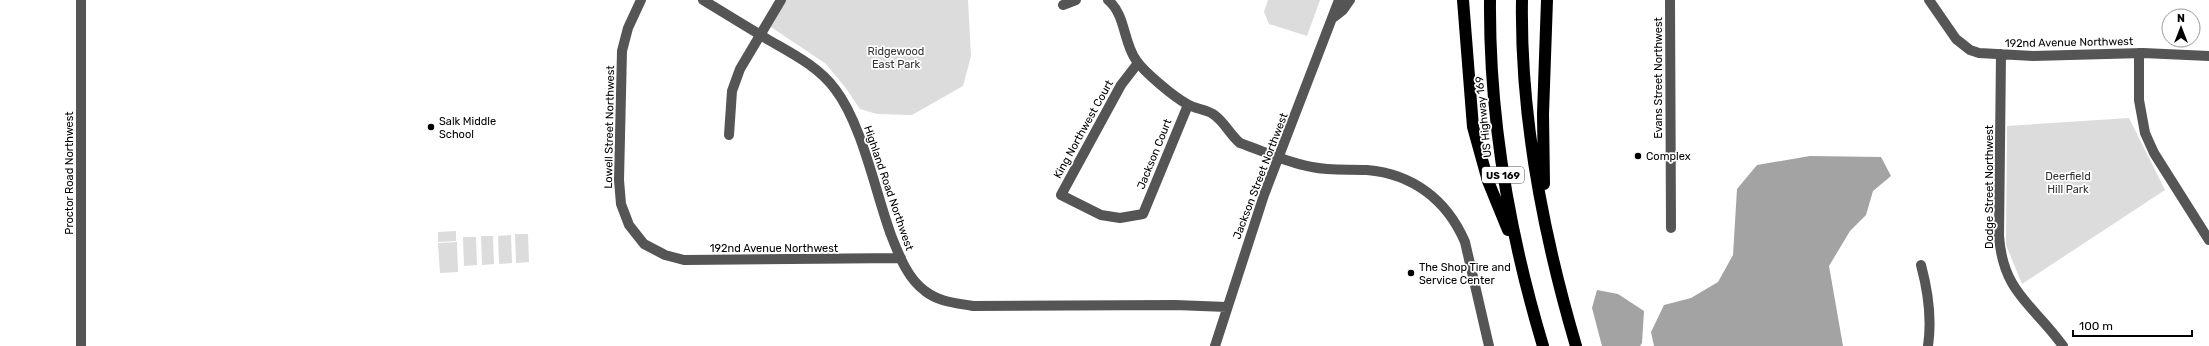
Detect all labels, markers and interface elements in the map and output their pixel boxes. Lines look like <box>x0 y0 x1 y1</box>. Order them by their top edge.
north arrow <box>2161 8 2201 48</box>
text: N <box>2177 12 2185 25</box>
street label: Evans Street Northwest <box>1652 16 1665 139</box>
street label: 192nd Avenue Northwest <box>2005 35 2134 50</box>
park label: Ridgewood East Park <box>868 45 924 71</box>
street label: Lowell Street Northwest <box>602 65 617 189</box>
street label: US Highway 169 <box>1473 76 1494 158</box>
street label: King Northwest Court <box>1051 77 1116 181</box>
street label: Proctor Road Northwest <box>63 111 76 235</box>
street label: Jackson Street Northwest <box>1230 111 1291 241</box>
place label: Salk Middle School <box>439 115 496 141</box>
street label: Jackson Court <box>1134 116 1175 191</box>
marker: Salk Middle School <box>426 122 436 132</box>
street label: Highland Road Northwest <box>861 124 916 253</box>
street label: Dodge Street Northwest <box>1983 124 1996 249</box>
place label: Complex <box>1646 150 1691 163</box>
marker: Complex <box>1633 151 1643 161</box>
road number: US 169 <box>1482 167 1524 183</box>
park label: Deerfield Hill Park <box>2045 170 2091 196</box>
street label: 192nd Avenue Northwest <box>710 242 839 255</box>
place label: The Shop Tire and Service Center <box>1419 261 1511 287</box>
marker: The Shop Tire and Service Center <box>1406 268 1416 278</box>
scale bar <box>2073 312 2192 338</box>
text: 100 m <box>2079 319 2113 333</box>

